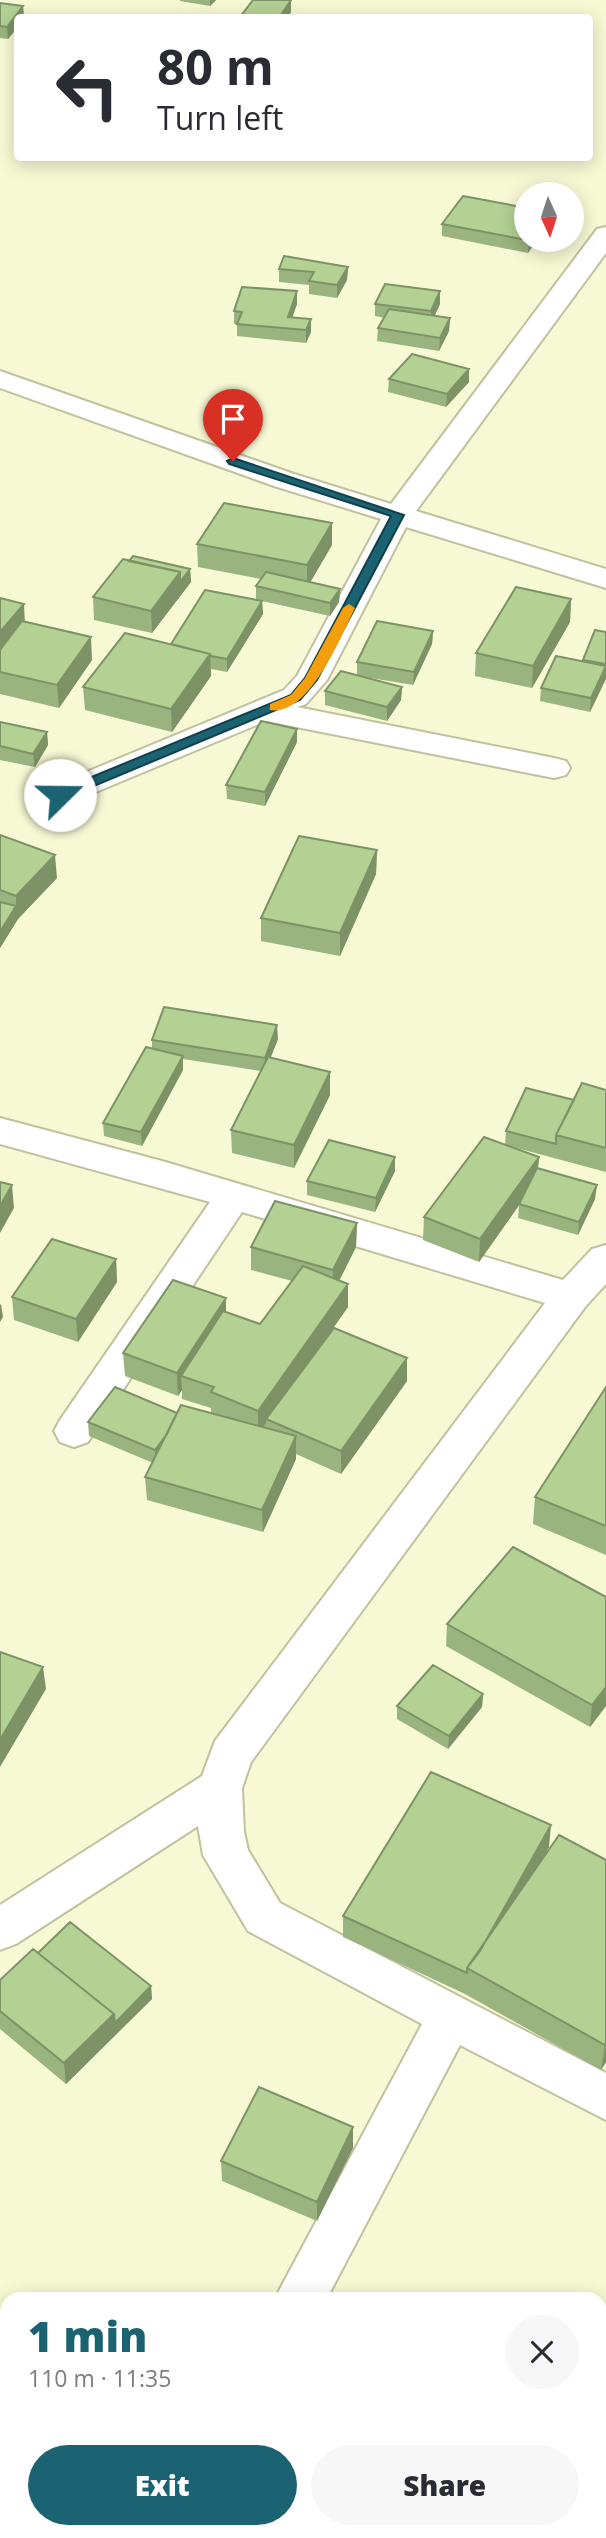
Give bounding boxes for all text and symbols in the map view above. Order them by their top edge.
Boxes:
text: 80 m [157,33,274,99]
icon: left [42,42,133,133]
text: Turn left [157,96,283,139]
north arrow [514,182,584,252]
map controls [514,182,584,252]
pin [203,389,263,461]
icon: arrive [214,400,252,438]
position arrow [23,758,97,832]
text: 1 min [28,2307,147,2364]
button: close [505,2315,579,2389]
text: 110 m · 11:35 [28,2362,171,2394]
button: Exit [28,2445,297,2525]
button: Share [311,2445,579,2525]

